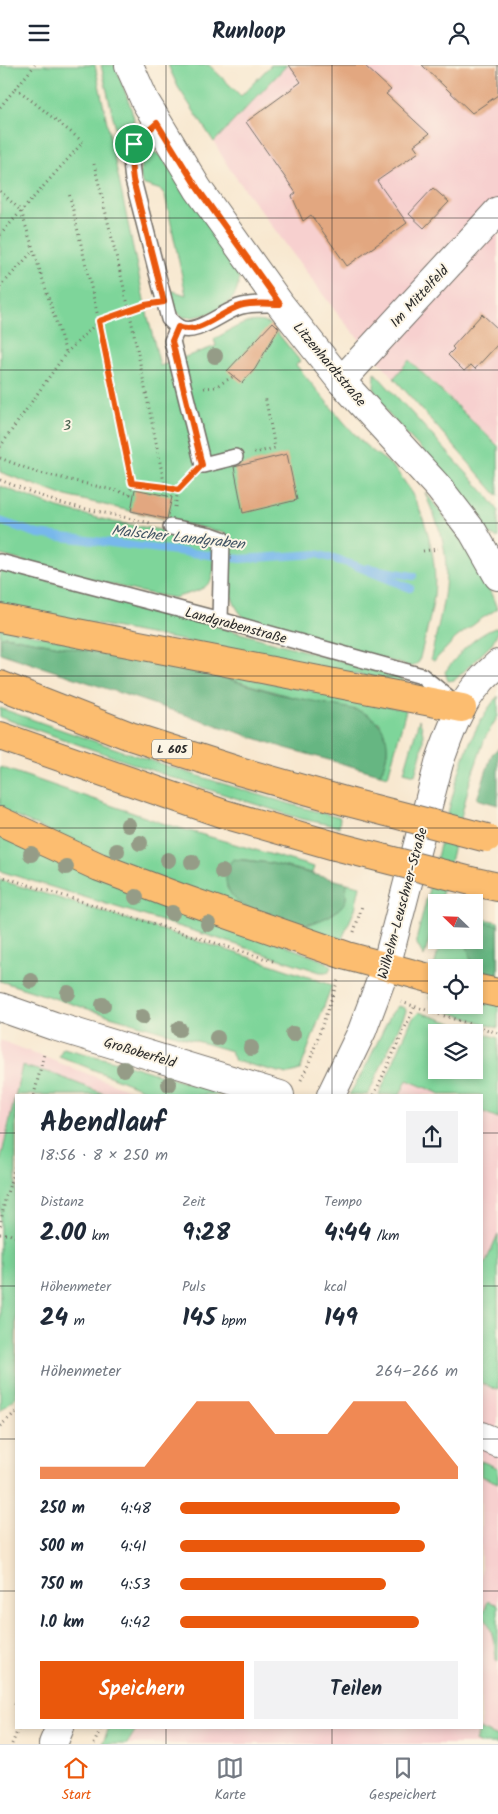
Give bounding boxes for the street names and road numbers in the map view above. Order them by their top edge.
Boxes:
street label: Im Mittelfeld [385,260,455,333]
street label: Litzenhardtstraße [287,318,372,412]
street label: Landgrabenstraße [182,602,290,650]
road number: L 605 [152,739,192,759]
street label: Wilhelm-Leuschner-Straße [372,824,434,982]
street label: Großoberfeld [101,1032,179,1075]

